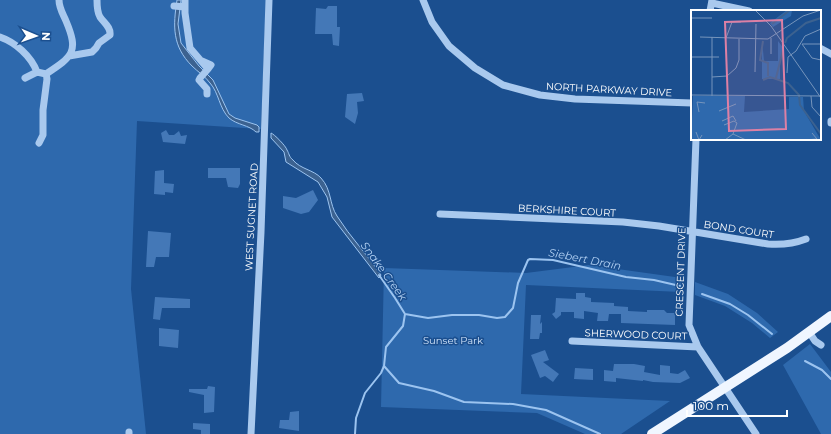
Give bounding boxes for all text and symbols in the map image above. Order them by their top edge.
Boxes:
inset map [691,10,821,140]
north arrow [16,16,56,56]
text: N [39,32,53,41]
street label: NORTH PARKWAY DRIVE [546,80,673,99]
street label: WEST SUGNET ROAD [242,163,261,271]
street label: BERKSHIRE COURT [518,201,617,220]
street label: BOND COURT [703,218,775,241]
street label: CRESCENT DRIVE [672,227,689,317]
water label: Snake Creek [358,239,410,304]
water label: Siebert Drain [548,245,622,273]
street label: SHERWOOD COURT [584,326,688,343]
park label: Sunset Park [423,334,483,347]
scale bar [687,392,787,418]
text: 100 m [693,398,729,413]

